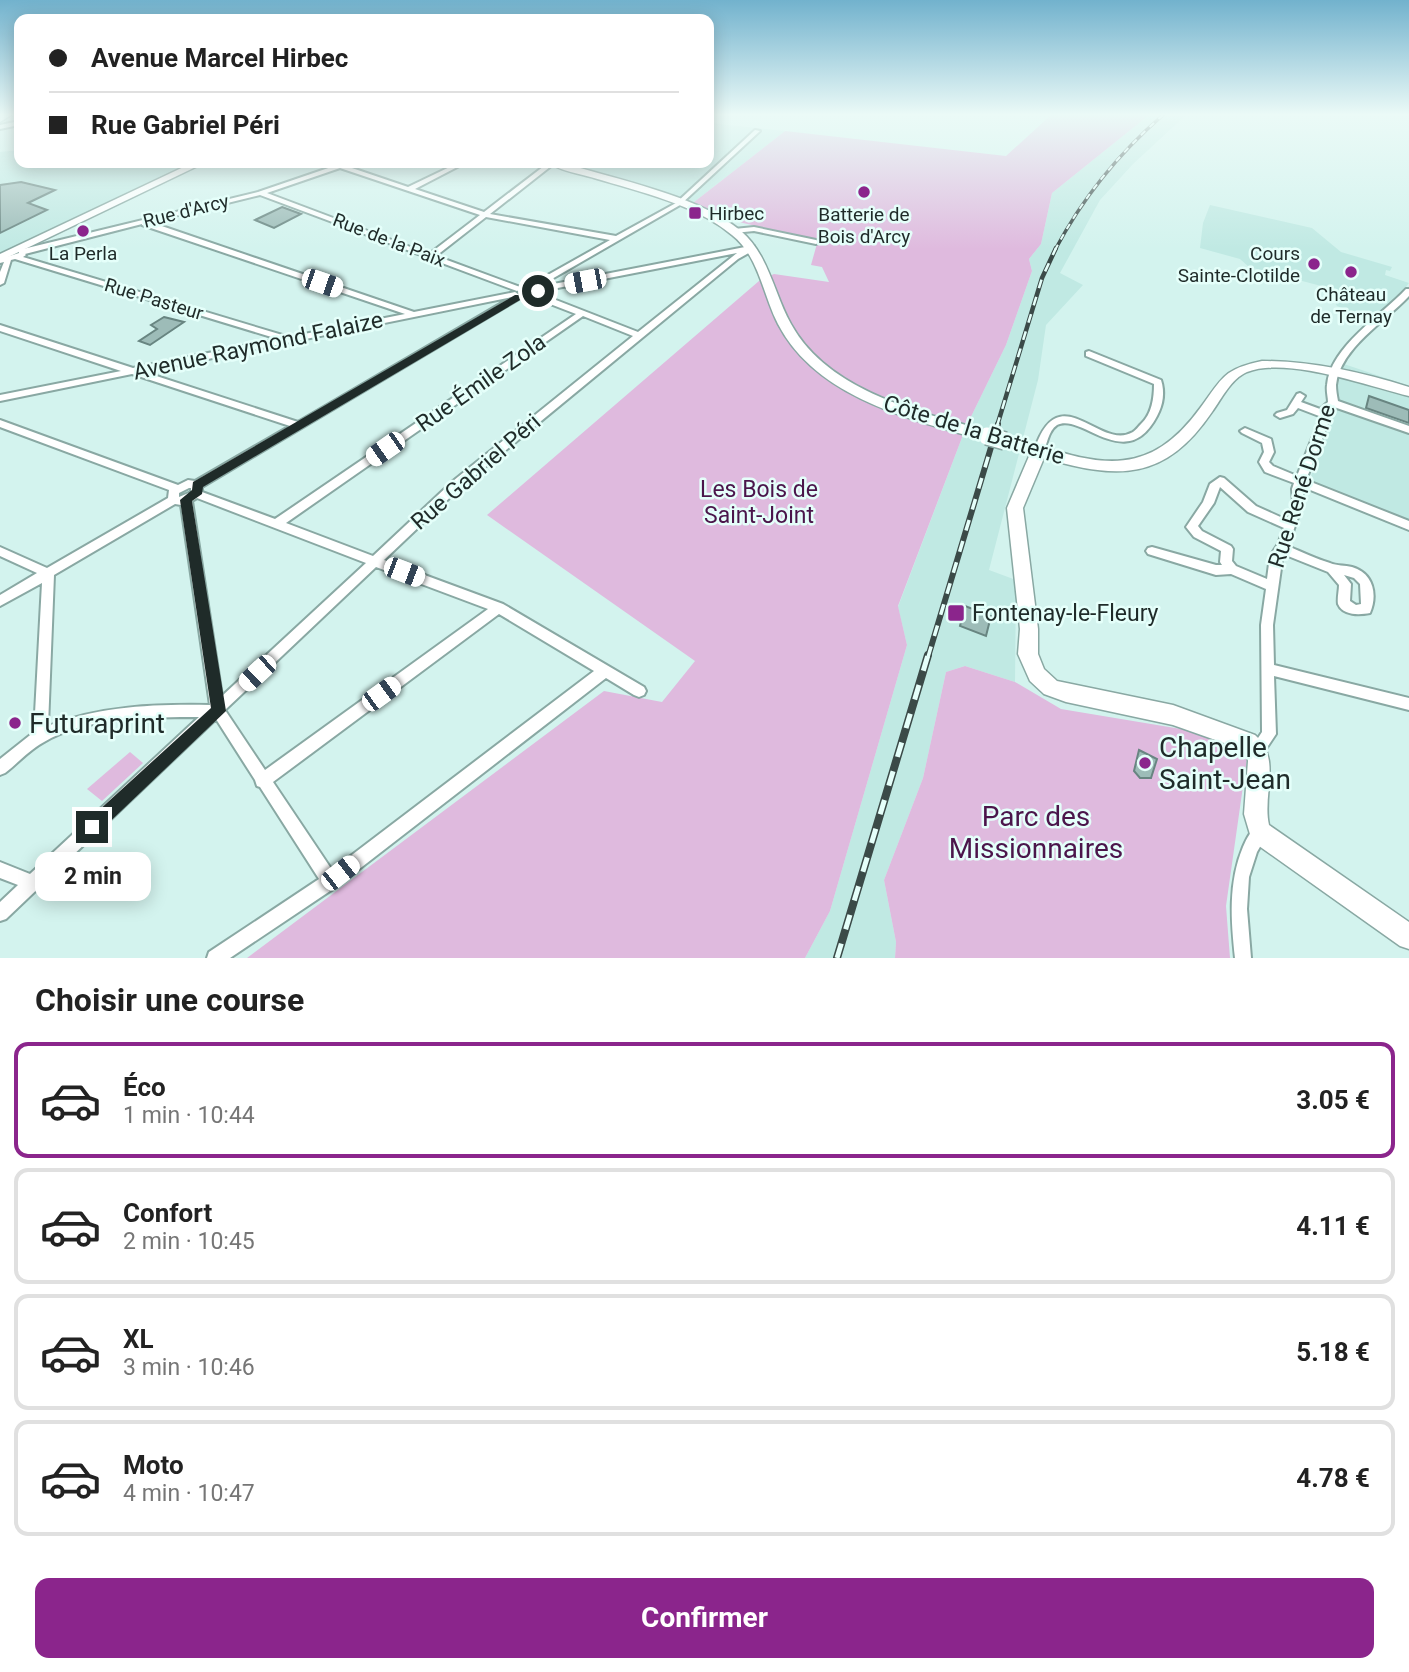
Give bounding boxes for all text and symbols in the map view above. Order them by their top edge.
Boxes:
text: Avenue Marcel Hirbec [91,43,348,73]
text: Rue Gabriel Péri [91,110,280,140]
marker: Batterie de Bois d'Arcy [856,184,872,200]
street label: Rue d'Arcy [141,189,231,233]
place label: Hirbec [709,202,764,225]
place label: Batterie de Bois d'Arcy [818,203,910,248]
marker: Hirbec [687,205,703,221]
street label: Rue de la Paix [330,208,449,272]
marker: La Perla [75,223,91,239]
place label: La Perla [49,242,117,265]
place label: Cours Sainte-Clotilde [1178,242,1300,287]
marker: Cours Sainte-Clotilde [1306,256,1322,272]
marker: Château de Ternay [1343,264,1359,280]
car [299,266,346,300]
car [563,267,608,295]
street label: Rue Pasteur [102,273,207,325]
route start [522,275,554,307]
place label: Château de Ternay [1310,283,1392,328]
street label: Avenue Raymond Falaize [131,306,385,386]
street label: Rue Émile Zola [410,328,551,438]
street label: Côte de la Batterie [880,390,1068,470]
street label: Rue René Dorme [1263,401,1341,571]
street label: Rue Gabriel Péri [406,408,546,536]
car [362,428,409,470]
park label: Les Bois de Saint-Joint [700,476,818,529]
car [381,555,428,589]
place label: Fontenay-le-Fleury [972,600,1159,627]
marker: Fontenay-le-Fleury [946,603,966,623]
car [235,651,280,695]
car [358,673,405,715]
place label: Futuraprint [29,707,165,740]
marker: Futuraprint [7,715,23,731]
place label: Chapelle Saint-Jean [1159,731,1291,796]
marker: Chapelle Saint-Jean [1137,755,1153,771]
park label: Parc des Missionnaires [949,800,1123,865]
route end [76,811,108,843]
callout: 2 min [34,852,150,900]
car [317,852,364,894]
text: 2 min [64,863,122,890]
text: Choisir une course [35,981,304,1019]
icon: car [39,1069,102,1132]
text: Éco [123,1072,166,1102]
text: 3.05 € [1296,1085,1370,1115]
text: 1 min · 10:44 [123,1102,255,1129]
icon: car [39,1195,102,1258]
text: Confort [123,1198,212,1228]
text: 4.11 € [1296,1211,1370,1241]
text: 2 min · 10:45 [123,1228,255,1255]
icon: car [39,1321,102,1384]
text: XL [123,1324,154,1354]
text: 5.18 € [1296,1337,1370,1367]
text: 3 min · 10:46 [123,1354,255,1381]
icon: car [39,1447,102,1510]
text: Moto [123,1450,184,1480]
text: 4.78 € [1296,1463,1370,1493]
text: 4 min · 10:47 [123,1480,255,1507]
button: Confirmer [35,1578,1374,1658]

